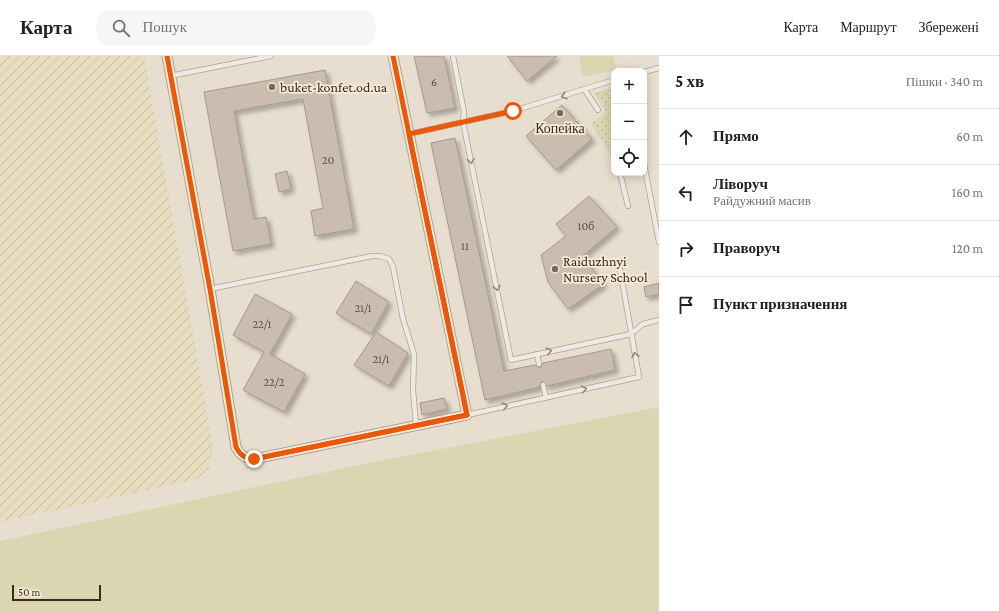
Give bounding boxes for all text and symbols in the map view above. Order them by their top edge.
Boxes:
search box [96,10,376,46]
text: Карта [20,17,72,38]
icon: search [110,17,132,39]
text: Пошук [142,19,187,35]
text: Карта [783,19,818,35]
text: Маршрут [840,19,897,35]
text: Збережені [919,19,979,35]
map controls [611,68,647,176]
button: + [611,68,647,104]
text: 5 хв [675,72,704,91]
text: Пішки · 340 m [906,74,983,89]
house number: 6 [431,75,437,89]
place label: buket-konfet.od.ua [280,79,388,95]
marker: buket-konfet.od.ua [267,82,277,92]
one-way arrow [560,92,567,100]
route start [504,102,522,120]
button: − [611,104,647,140]
marker: Копейка [555,108,565,118]
place label: Копейка [535,120,586,136]
icon: ahead [675,126,697,148]
text: Прямо [713,128,759,144]
text: 60 m [956,129,983,144]
button: locate [611,140,647,176]
house number: 20 [322,153,334,167]
one-way arrow [467,157,475,164]
text: Ліворуч [713,176,768,192]
icon: left [675,182,697,204]
text: 160 m [952,185,983,200]
text: Райдужний масив [713,193,811,208]
house number: 10б [578,219,594,233]
icon: right [675,238,697,260]
house number: 11 [461,239,469,253]
text: Праворуч [713,240,780,256]
text: 120 m [952,241,983,256]
place label: Raiduzhnyi Nursery School [563,253,648,285]
marker: Raiduzhnyi Nursery School [550,264,560,274]
one-way arrow [492,285,500,291]
icon: arrive [675,294,697,316]
text: Пункт призначення [713,296,847,312]
house number: 21/1 [354,301,372,315]
house number: 22/1 [252,317,272,331]
one-way arrow [546,348,552,356]
house number: 21/1 [372,352,390,366]
one-way arrow [631,352,639,359]
house number: 22/2 [263,375,285,389]
one-way arrow [581,385,587,393]
one-way arrow [502,403,509,411]
route end [245,450,263,468]
scale bar [12,583,101,602]
text: 50 m [18,586,40,598]

